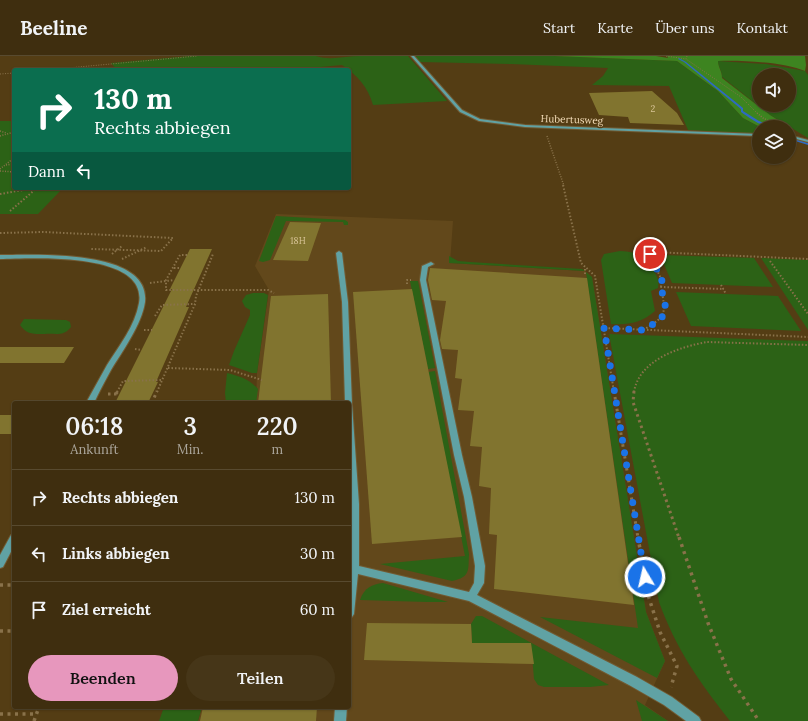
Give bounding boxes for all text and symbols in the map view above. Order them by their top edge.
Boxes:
text: Beeline [20,16,88,40]
text: Start [543,19,575,37]
text: Karte [597,19,633,37]
text: Über uns [655,19,715,37]
text: Kontakt [737,19,788,37]
map controls [752,68,796,164]
button: sound [752,68,796,112]
text: 130 m [94,81,172,117]
icon: right [28,84,80,136]
house number: 2 [651,103,656,114]
street label: Hubertusweg [541,112,604,127]
text: Rechts abbiegen [94,116,231,139]
button: layers [752,120,796,164]
icon: left [73,160,95,182]
text: Dann [28,162,65,181]
house number: 18H [290,235,306,246]
pin [633,237,667,271]
icon: arrive [639,243,661,265]
text: 06:18 [65,411,123,442]
text: 3 [183,411,197,442]
text: 220 [257,411,298,442]
text: Ankunft [70,441,119,458]
text: Min. [177,441,203,458]
text: m [271,441,283,458]
icon: right [28,487,50,509]
text: Rechts abbiegen [62,488,178,507]
text: 130 m [295,488,335,507]
icon: left [28,543,50,565]
text: Links abbiegen [62,544,170,563]
text: 30 m [300,544,335,563]
position arrow [624,556,666,598]
icon: arrive [28,599,50,621]
text: Ziel erreicht [62,600,151,619]
text: 60 m [300,600,335,619]
button: Beenden [28,655,178,701]
button: Teilen [186,655,335,701]

